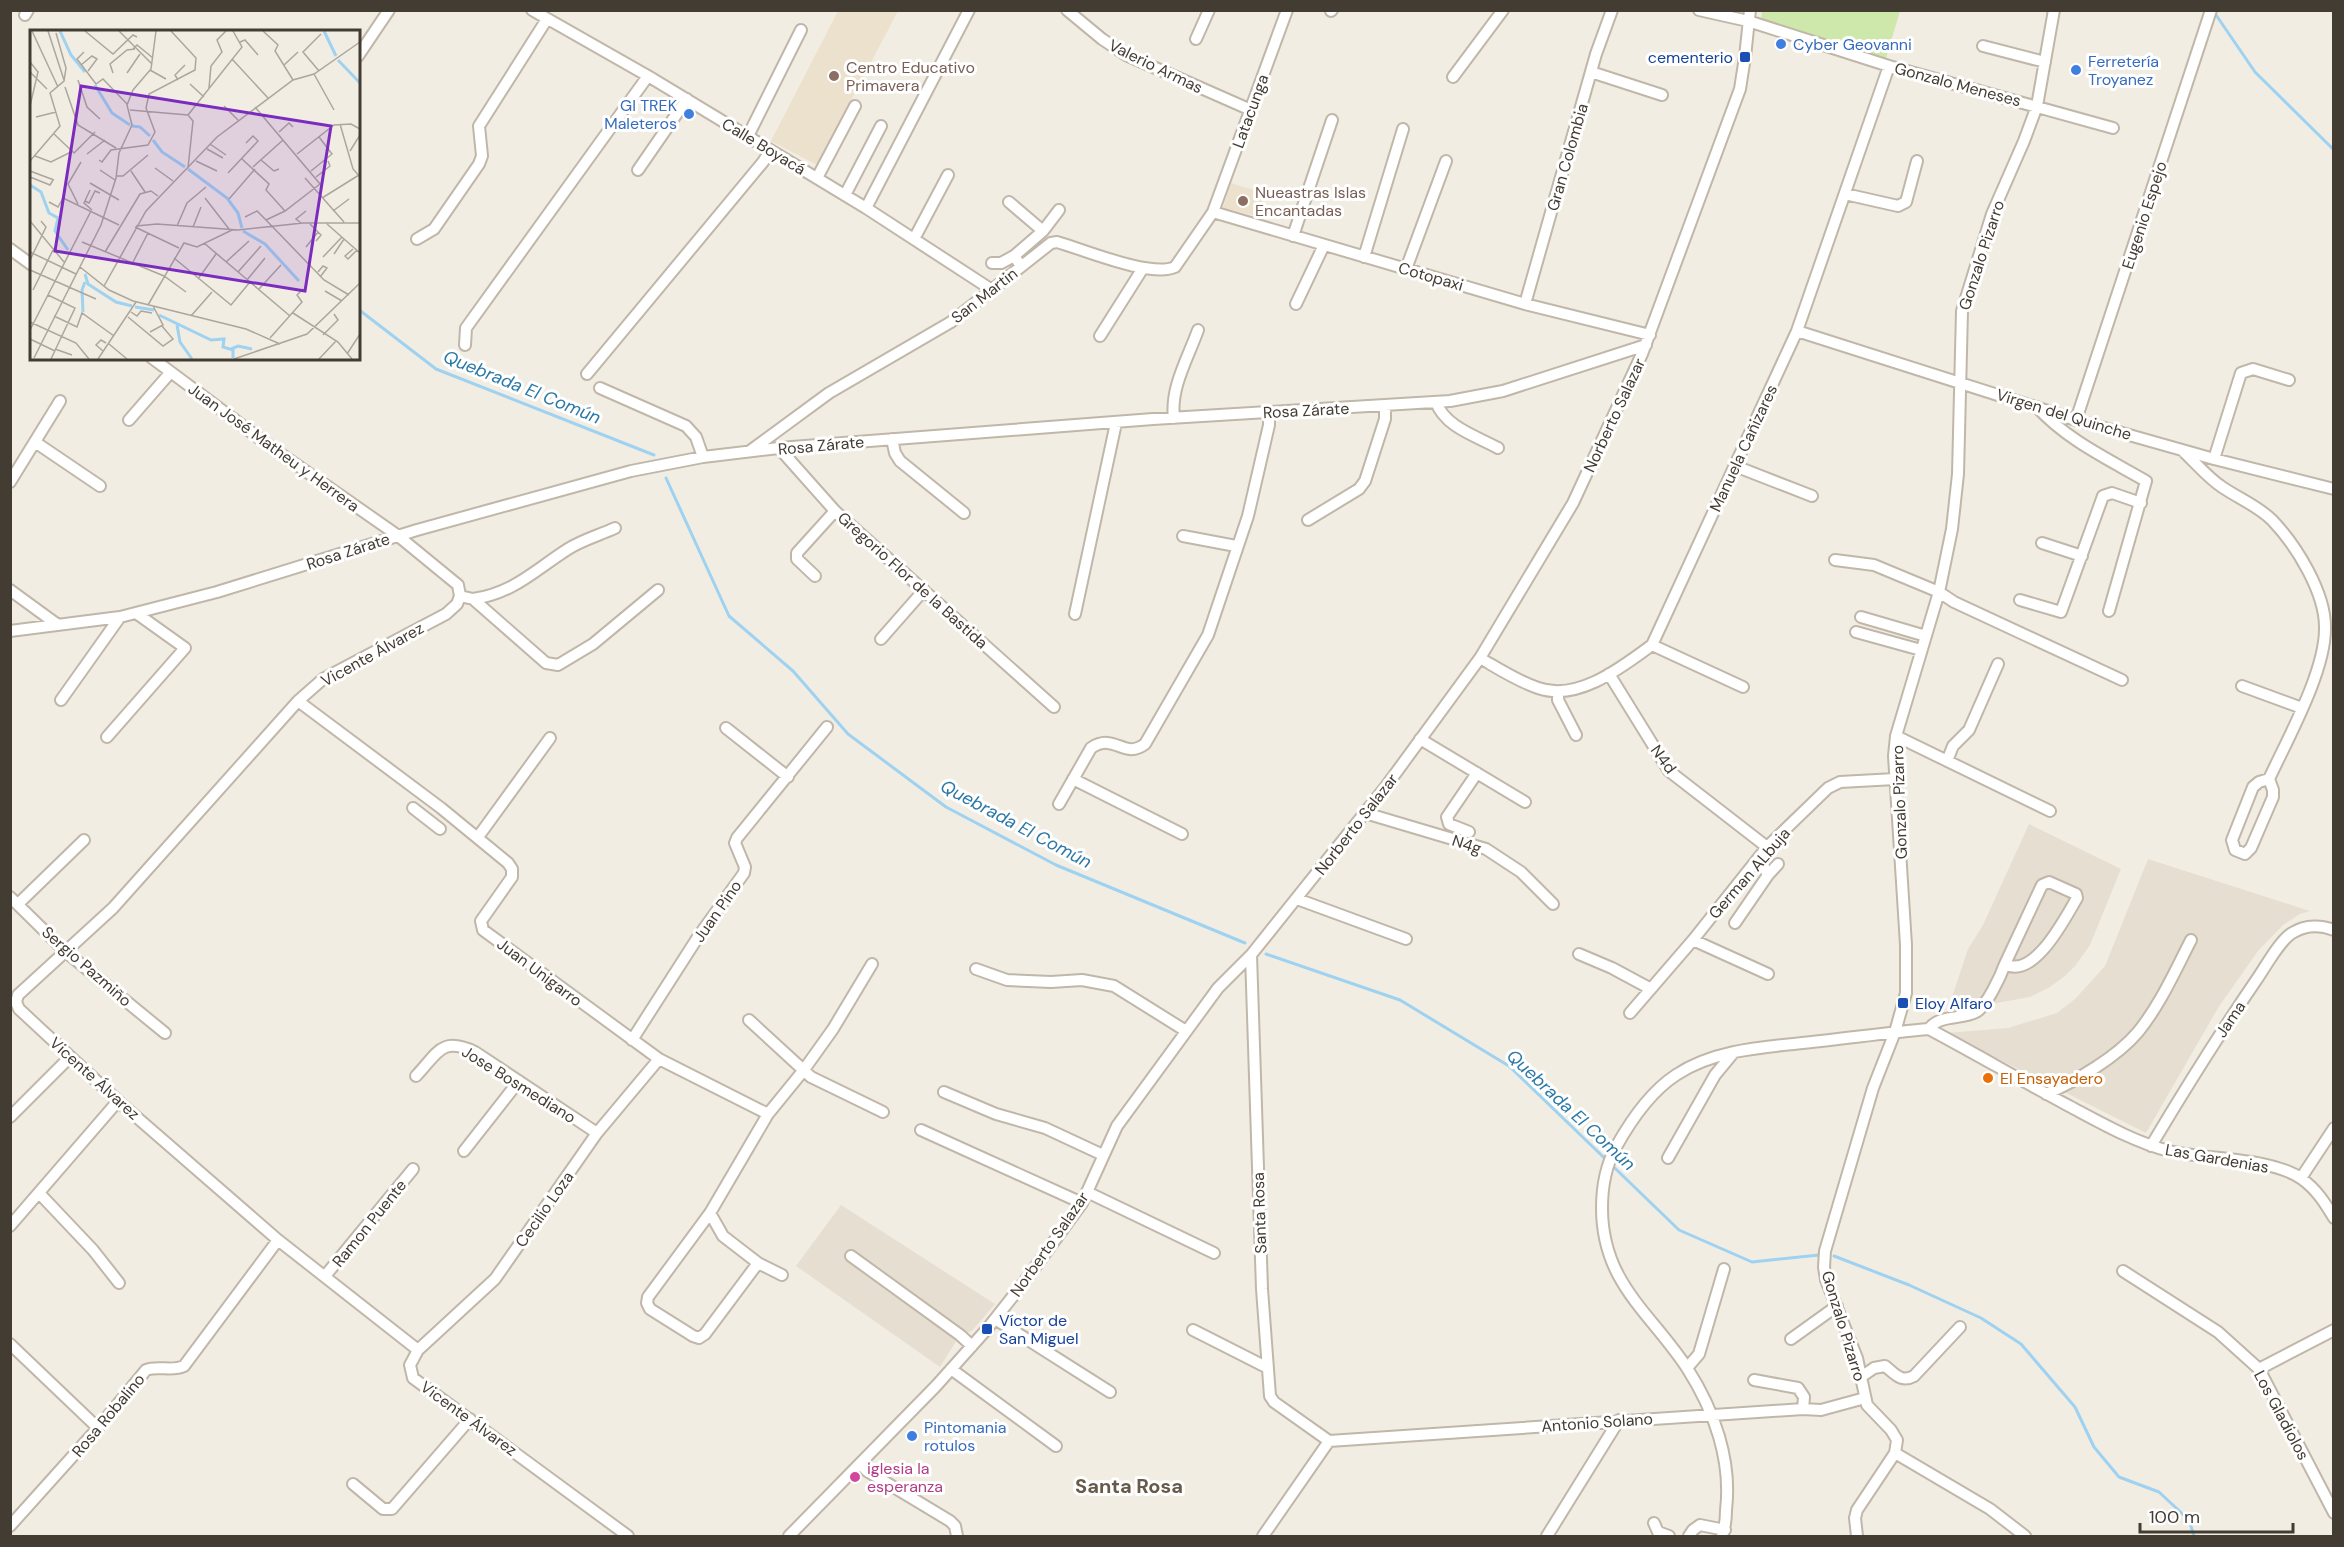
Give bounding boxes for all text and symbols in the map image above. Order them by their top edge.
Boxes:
inset map [30,30,360,360]
place label: Cyber Geovanni [1793,34,1912,55]
street label: Valerio Armas [1105,35,1206,98]
marker: Cyber Geovanni [1774,37,1788,51]
place label: cementerio [1648,47,1733,68]
marker: cementerio [1738,50,1752,64]
place label: Ferretería Troyanez [2088,51,2159,90]
place label: Centro Educativo Primavera [846,57,975,96]
street label: Gonzalo Meneses [1892,58,2023,111]
marker: Ferretería Troyanez [2069,63,2083,77]
marker: Centro Educativo Primavera [827,69,841,83]
street label: Latacunga [1227,71,1274,151]
place label: GI TREK Maleteros [604,95,677,134]
street label: Gran Colombia [1542,101,1593,213]
marker: GI TREK Maleteros [682,107,696,121]
street label: Calle Boyacá [718,113,809,180]
street label: Eugenio Espejo [2117,159,2172,272]
place label: Nueastras Islas Encantadas [1255,182,1366,221]
marker: Nueastras Islas Encantadas [1236,194,1250,208]
street label: Gonzalo Pizarro [1954,198,2009,313]
street label: Cotopaxi [1396,257,1466,296]
street label: San Martin [947,263,1022,328]
water label: Quebrada El Común [440,344,604,430]
street label: Norberto Salazar [1579,355,1650,476]
street label: Juan José Matheu y Herrera [184,378,363,517]
street label: Manuela Cañizares [1705,381,1782,515]
street label: Virgen del Quinche [1994,384,2134,445]
street label: Rosa Zárate [1262,398,1350,423]
street label: Rosa Zárate [777,431,865,460]
street label: Gregorio Flor de la Bastida [833,507,992,653]
street label: Rosa Zárate [304,528,392,575]
street label: Vicente Álvarez [317,618,427,691]
street label: N4d [1646,741,1681,778]
street label: Gonzalo Pizarro [1887,744,1912,859]
street label: Norberto Salazar [1310,769,1403,879]
water label: Quebrada El Común [936,774,1096,874]
street label: German ALbuja [1704,823,1795,923]
street label: N4g [1449,830,1484,859]
street label: Juan Pino [688,876,746,946]
street label: Sergio Pazmiño [37,922,136,1011]
street label: Juan Unigarro [493,933,587,1011]
place label: Eloy Alfaro [1915,993,1993,1014]
marker: Eloy Alfaro [1896,996,1910,1010]
street label: Jama [2211,997,2250,1042]
street label: Vicente Álvarez [45,1032,144,1124]
street label: Jose Bosmediano [458,1041,580,1128]
water label: Quebrada El Común [1501,1044,1641,1176]
place label: El Ensayadero [2000,1068,2103,1089]
marker: El Ensayadero [1981,1071,1995,1085]
street label: Las Gardenias [2164,1139,2270,1178]
street label: Cecilio Loza [510,1167,578,1251]
street label: Santa Rosa [1248,1172,1271,1254]
street label: Ramon Puente [328,1175,411,1272]
street label: Norberto Salazar [1005,1188,1093,1301]
street label: Gonzalo Pizarro [1817,1268,1870,1384]
place label: Víctor de San Miguel [999,1310,1078,1349]
marker: Víctor de San Miguel [980,1322,994,1336]
street label: Los Gladiolos [2249,1367,2314,1464]
street label: Rosa Robalino [67,1369,149,1461]
street label: Vicente Álvarez [416,1376,521,1460]
street label: Antonio Solano [1541,1408,1654,1437]
place label: Pintomania rotulos [924,1417,1007,1456]
marker: Pintomania rotulos [905,1429,919,1443]
place label: iglesia la esperanza [867,1458,943,1497]
marker: iglesia la esperanza [848,1470,862,1484]
district label: Santa Rosa [1075,1473,1183,1499]
scale bar [2140,1496,2293,1534]
text: 100 m [2149,1505,2200,1529]

